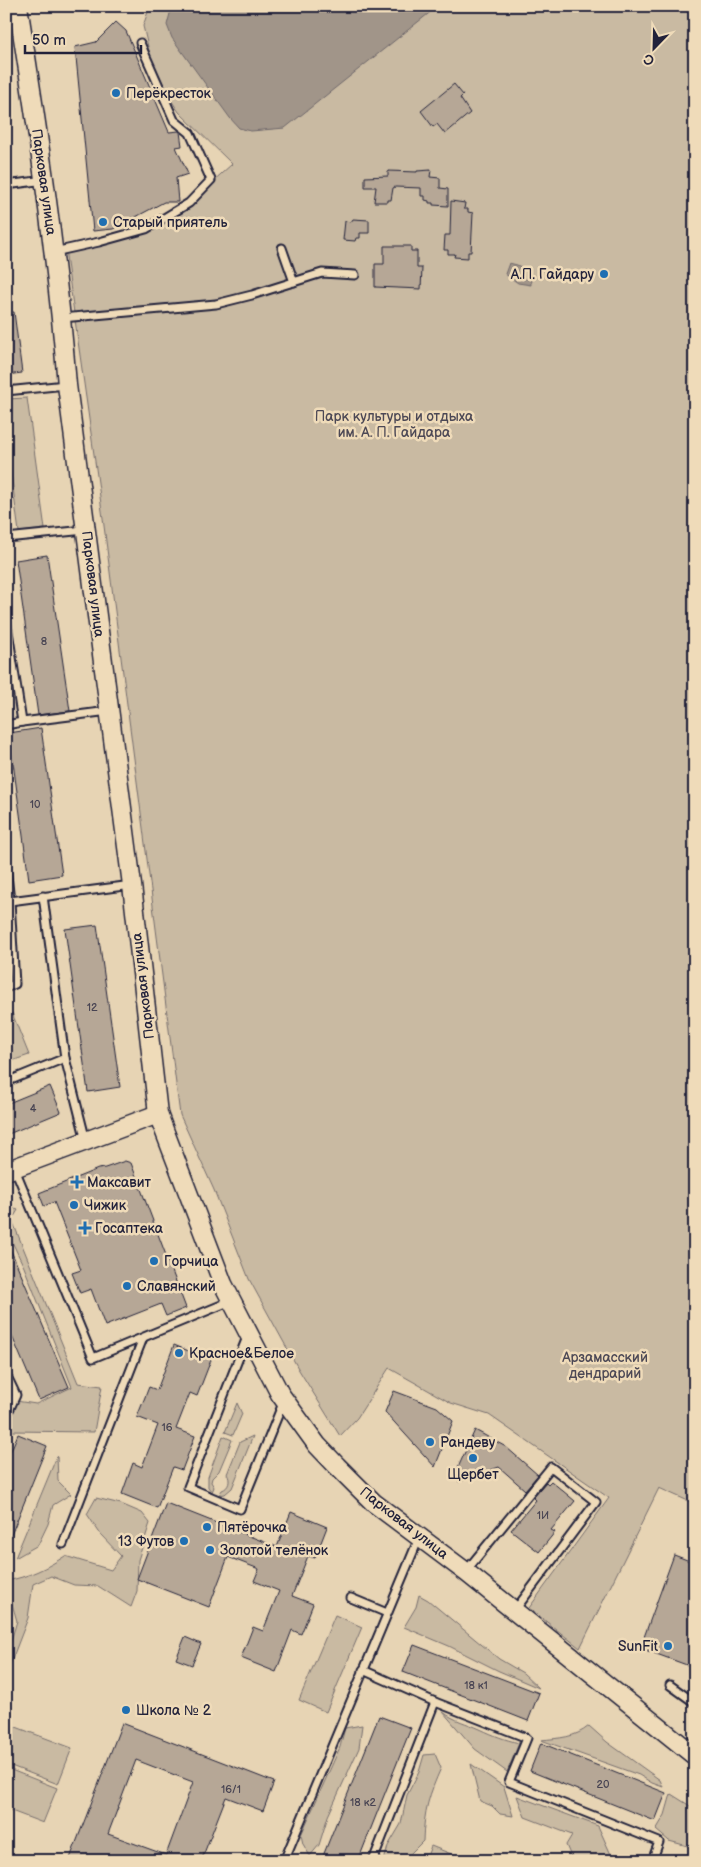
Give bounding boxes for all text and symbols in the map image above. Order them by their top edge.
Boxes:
scale bar [25,22,141,54]
north arrow [628,22,678,72]
text: 50 m [32,31,66,50]
text: С [641,50,657,69]
place label: Перёкресток [126,85,211,102]
marker: Перёкресток [110,87,122,99]
street label: Парковая улица [28,128,60,237]
place label: Старый приятель [113,214,228,231]
marker: Старый приятель [97,216,109,228]
place label: А.П. Гайдару [510,266,595,283]
marker: А.П. Гайдару [598,268,610,280]
park label: Парк культуры и отдыха им. А. П. Гайдара [315,408,474,441]
street label: Парковая улица [78,530,108,639]
house number: 8 [41,635,47,648]
house number: 10 [30,798,41,811]
street label: Парковая улица [128,931,158,1040]
house number: 12 [87,1001,98,1014]
house number: 4 [30,1102,37,1115]
place label: Максавит [87,1174,151,1191]
marker: Максавит [71,1176,83,1188]
place label: Чижик [84,1197,127,1214]
marker: Чижик [68,1199,80,1211]
place label: Госаптека [95,1220,164,1237]
marker: Госаптека [79,1222,91,1234]
place label: Горчица [164,1253,219,1270]
marker: Горчица [148,1255,160,1267]
place label: Славянский [137,1278,216,1295]
marker: Славянский [121,1280,133,1292]
place label: Красное&Белое [189,1345,294,1362]
marker: Красное&Белое [173,1347,185,1359]
park label: Арзамасский дендрарий [561,1349,648,1382]
house number: 16 [162,1421,173,1434]
place label: Рандеву [440,1434,496,1451]
marker: Рандеву [424,1436,436,1448]
marker: Щербет [467,1452,479,1464]
place label: Щербет [447,1466,499,1483]
street label: Парковая улица [357,1483,452,1563]
house number: 1И [537,1509,549,1522]
place label: Пятёрочка [217,1519,288,1536]
marker: Пятёрочка [201,1521,213,1533]
place label: 13 Футов [118,1533,175,1550]
marker: 13 Футов [178,1535,190,1547]
place label: Золотой телёнок [220,1542,329,1559]
marker: Золотой телёнок [204,1544,216,1556]
place label: SunFit [618,1638,659,1655]
marker: SunFit [662,1640,674,1652]
house number: 18 к1 [464,1679,488,1692]
place label: Школа № 2 [136,1702,212,1719]
marker: Школа № 2 [120,1704,132,1716]
house number: 20 [597,1778,610,1791]
house number: 16/1 [221,1783,241,1796]
house number: 18 к2 [350,1796,376,1809]

